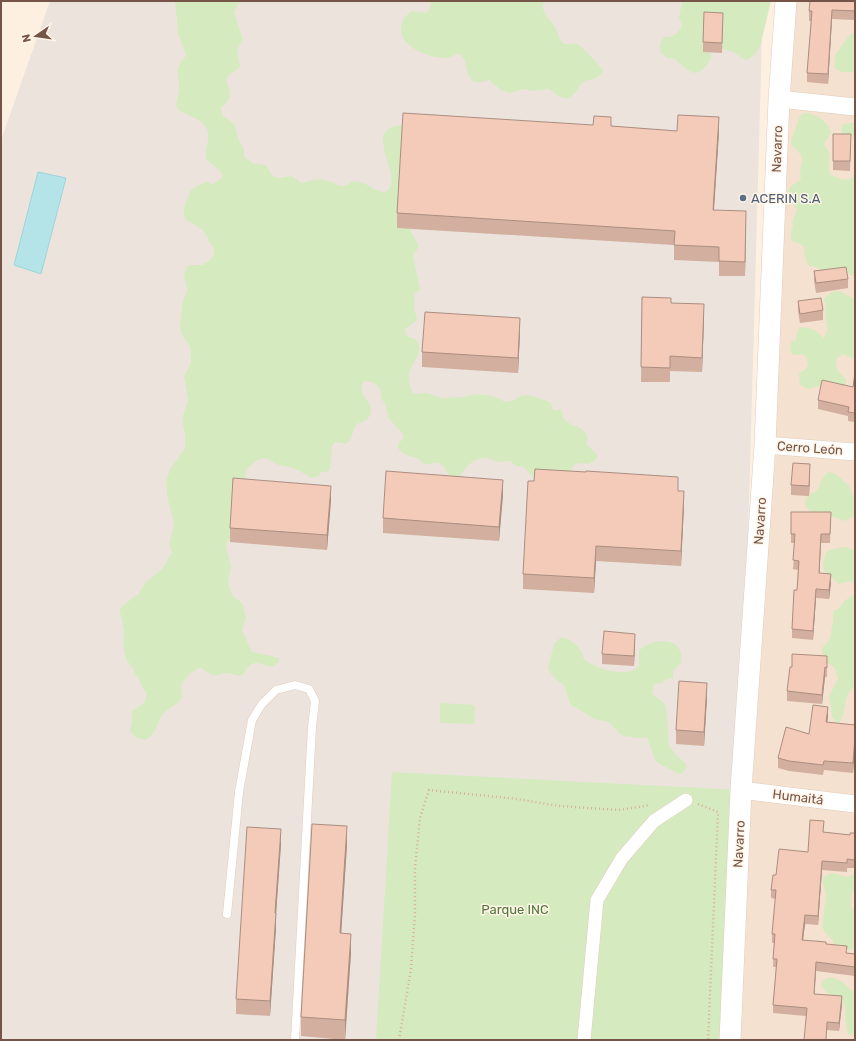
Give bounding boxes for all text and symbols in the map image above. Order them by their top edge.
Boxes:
north arrow [16,16,56,56]
text: N [20,33,34,43]
street label: Navarro [769,125,785,173]
place label: ACERIN S.A [751,191,821,206]
marker: ACERIN S.A [738,193,748,203]
street label: Cerro León [776,438,844,458]
street label: Navarro [751,497,769,545]
street label: Humaitá [772,786,824,808]
street label: Navarro [730,820,748,868]
park label: Parque INC [481,902,549,917]

